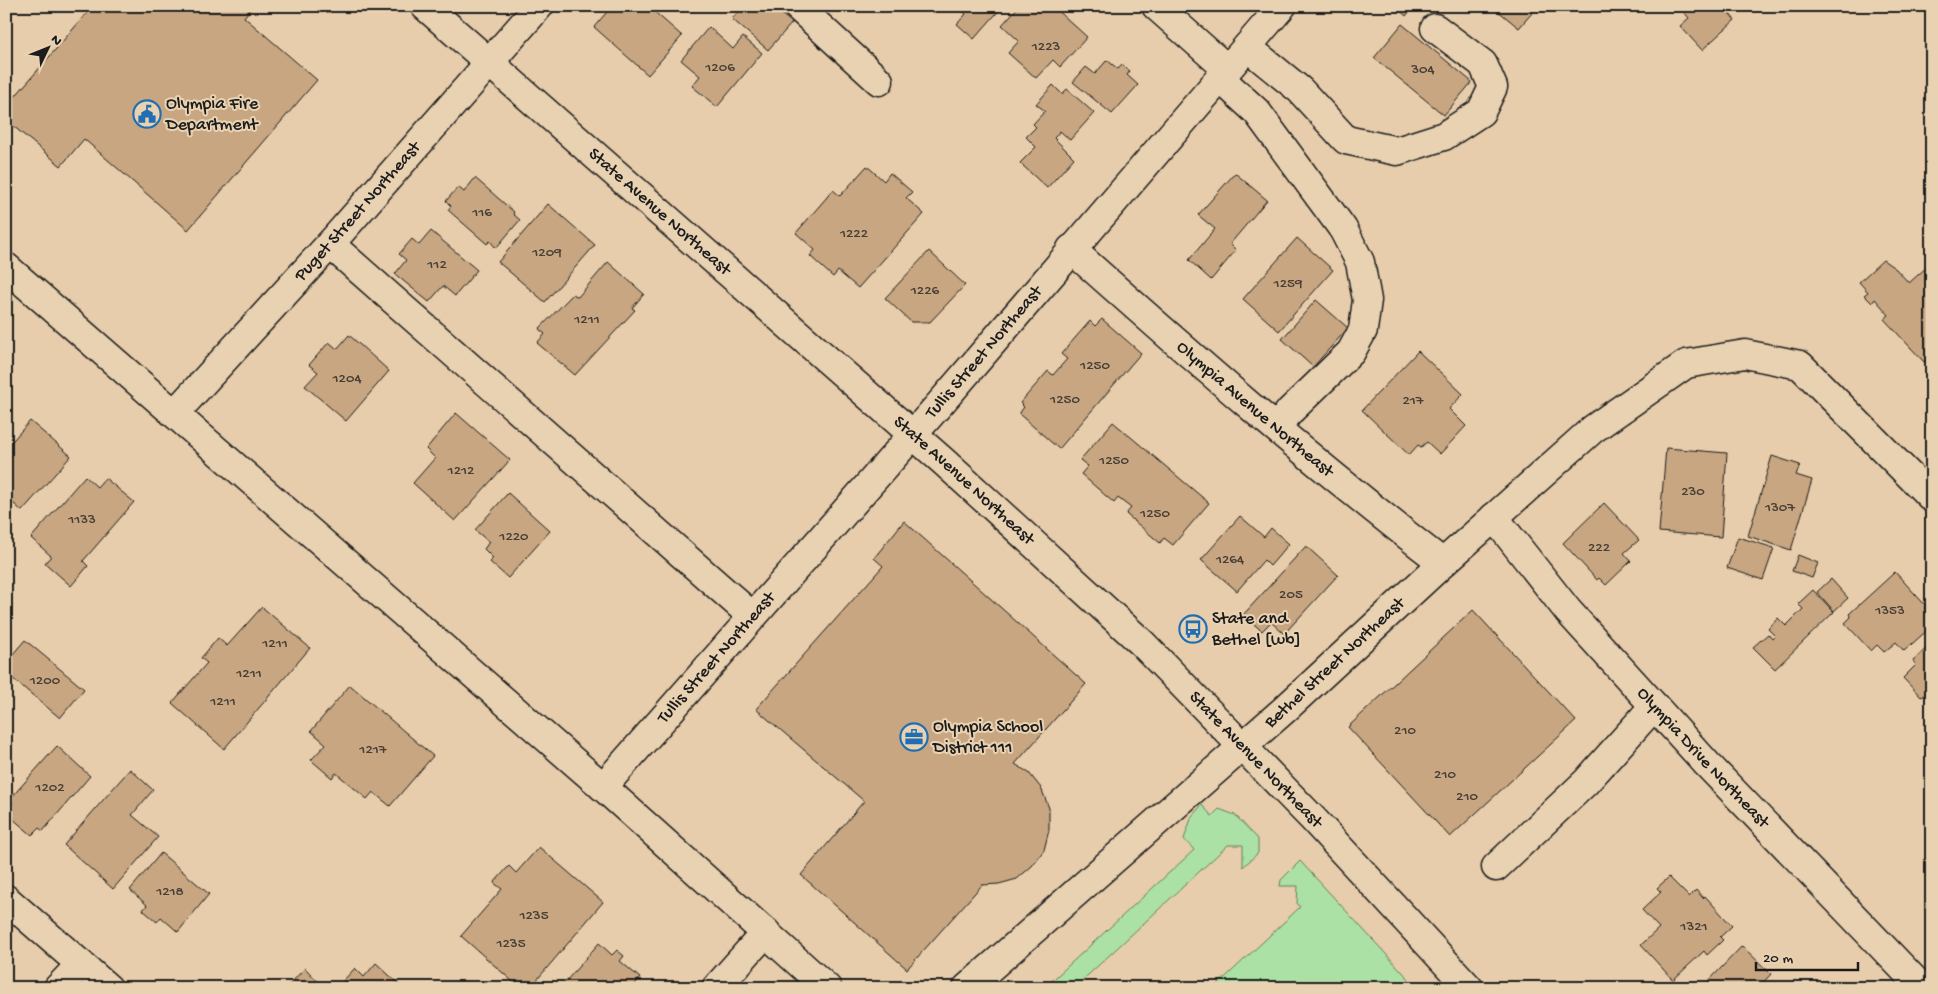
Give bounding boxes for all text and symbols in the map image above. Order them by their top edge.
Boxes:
north arrow [22,22,72,72]
text: N [46,32,65,50]
house number: 1223 [1031,38,1060,56]
house number: 1206 [704,59,735,77]
house number: 304 [1410,61,1435,79]
place label: Olympia Fire Department [165,94,259,136]
public building icon: Olympia Fire Department [132,99,162,129]
street label: Puget Street Northeast [290,136,426,287]
street label: State Avenue Northeast [584,144,736,281]
house number: 116 [471,204,492,222]
house number: 1222 [839,225,868,243]
house number: 1209 [531,244,562,262]
house number: 112 [426,256,447,274]
house number: 1259 [1273,275,1303,293]
street label: Tullis Street Northeast [921,281,1048,424]
house number: 1226 [910,282,940,300]
house number: 1211 [573,311,600,329]
street label: Olympia Avenue Northeast [1172,337,1339,483]
house number: 1250 [1079,357,1110,375]
house number: 1204 [331,370,362,388]
house number: 1250 [1049,391,1080,409]
house number: 217 [1402,392,1425,410]
street label: State Avenue Northeast [889,412,1040,551]
house number: 1250 [1098,452,1129,470]
house number: 1212 [447,462,474,480]
house number: 230 [1681,483,1705,501]
house number: 1307 [1764,499,1796,517]
house number: 1250 [1139,505,1170,523]
house number: 1133 [67,511,96,529]
house number: 1220 [498,528,529,546]
house number: 222 [1588,539,1610,557]
house number: 1264 [1215,551,1244,569]
street label: Tullis Street Northeast [652,586,781,729]
house number: 205 [1279,586,1303,604]
street label: Bethel Street Northeast [1260,592,1411,733]
house number: 1353 [1874,602,1905,620]
place label: State and Bethel [wb] [1211,609,1301,651]
bus stop icon: State and Bethel [wb] [1178,614,1208,644]
house number: 1211 [261,635,288,653]
house number: 1211 [235,665,262,683]
house number: 1200 [29,672,61,690]
street label: Olympia Drive Northeast [1632,683,1775,834]
street label: State Avenue Northeast [1184,687,1328,834]
house number: 1211 [209,693,236,711]
place label: Olympia School District 111 [932,717,1043,759]
office icon: Olympia School District 111 [899,722,929,752]
house number: 210 [1394,722,1416,740]
house number: 1217 [358,741,388,759]
house number: 210 [1434,766,1456,784]
house number: 1202 [34,779,65,797]
house number: 210 [1456,788,1478,806]
house number: 1218 [155,883,184,901]
house number: 1235 [518,907,549,925]
house number: 1321 [1679,918,1708,936]
house number: 1235 [495,935,526,953]
scale bar [1756,939,1858,971]
text: 20 m [1763,950,1793,968]

